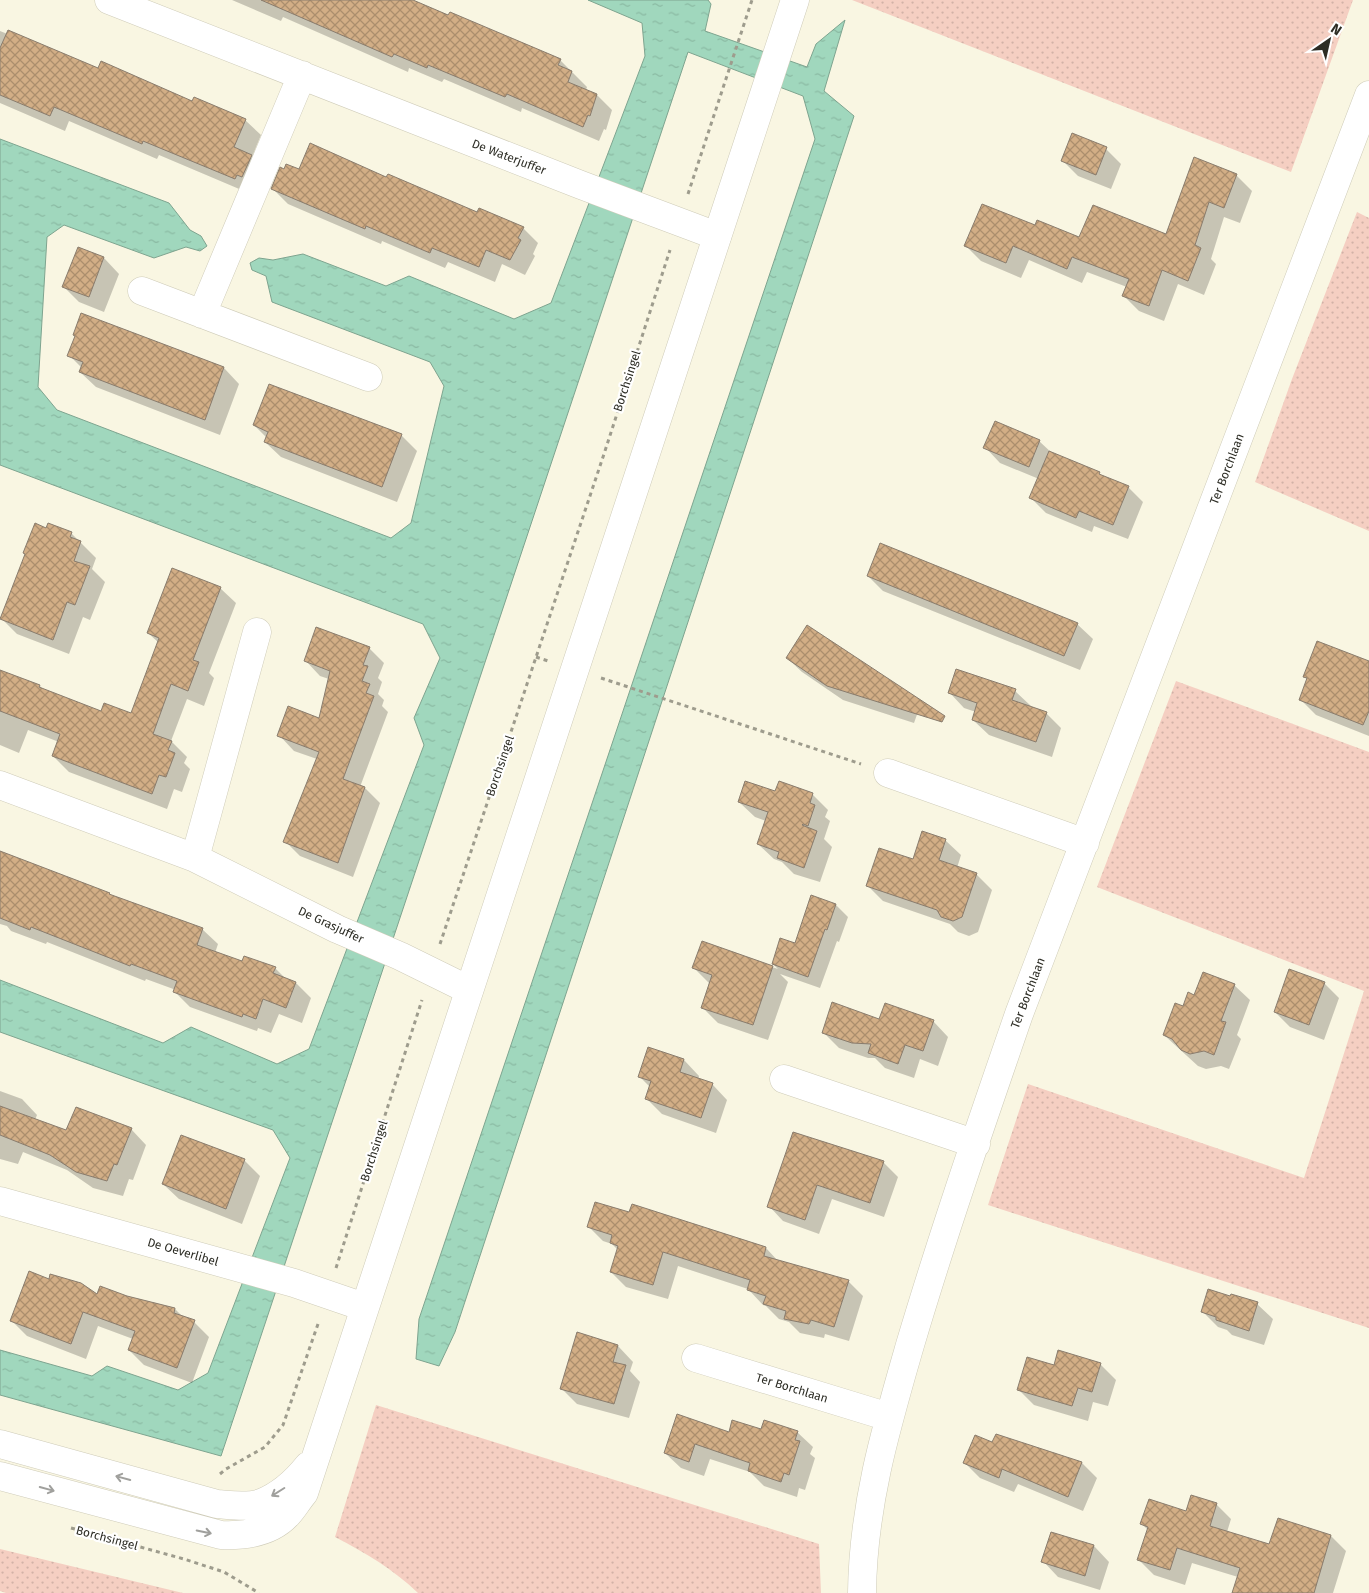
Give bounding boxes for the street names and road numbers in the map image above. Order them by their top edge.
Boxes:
street label: De Waterjuffer [470,136,548,178]
street label: Borchsingel [611,348,644,413]
street label: Ter Borchlaan [1207,432,1247,506]
street label: Borchsingel [483,733,517,798]
street label: De Grasjuffer [296,904,366,946]
street label: Ter Borchlaan [1008,956,1048,1030]
street label: Borchsingel [358,1118,391,1183]
street label: De Oeverlibel [146,1235,221,1269]
street label: Ter Borchlaan [754,1370,830,1406]
street label: Borchsingel [75,1523,140,1553]

